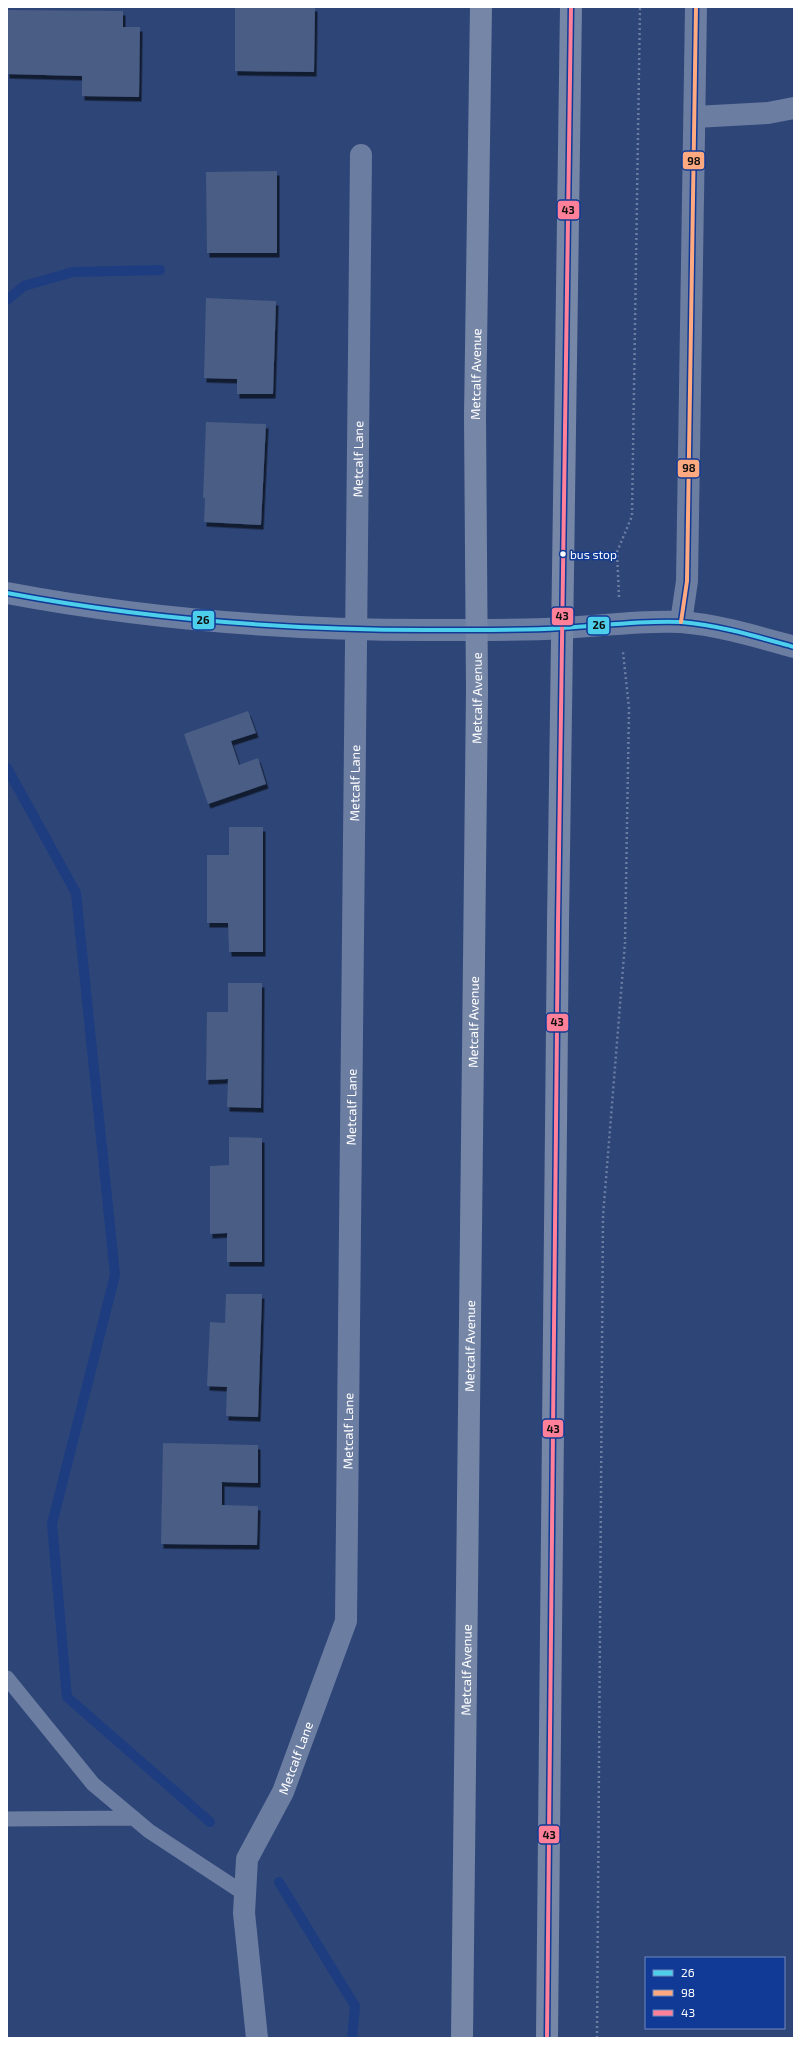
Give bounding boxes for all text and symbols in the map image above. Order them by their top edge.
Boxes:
line badge: 98 [682,151,705,170]
text: 98 [687,154,701,167]
line badge: 43 [557,200,580,220]
text: 43 [561,203,575,216]
street label: Metcalf Avenue [467,328,484,420]
street label: Metcalf Lane [349,421,366,498]
line badge: 98 [677,459,700,478]
text: 98 [682,461,696,474]
place label: bus stop [570,547,617,561]
marker: bus stop [558,549,568,559]
line badge: 43 [551,607,574,626]
text: 43 [555,609,569,622]
line badge: 26 [192,610,215,630]
text: 26 [197,613,210,626]
line badge: 26 [587,616,610,635]
text: 26 [593,618,606,631]
street label: Metcalf Avenue [468,652,485,744]
street label: Metcalf Lane [346,745,363,821]
street label: Metcalf Avenue [465,976,482,1068]
line badge: 43 [546,1013,569,1032]
text: 43 [550,1015,564,1028]
street label: Metcalf Lane [343,1069,360,1145]
street label: Metcalf Avenue [461,1300,478,1392]
street label: Metcalf Lane [340,1393,356,1469]
line badge: 43 [542,1419,564,1438]
text: 43 [546,1422,560,1435]
street label: Metcalf Avenue [458,1624,475,1716]
street label: Metcalf Lane [275,1719,316,1797]
line badge: 43 [538,1825,560,1844]
text: 43 [542,1828,556,1841]
legend [645,1957,785,2029]
text: 26 [681,1965,695,1979]
text: 98 [681,1985,695,1999]
text: 43 [681,2005,695,2019]

